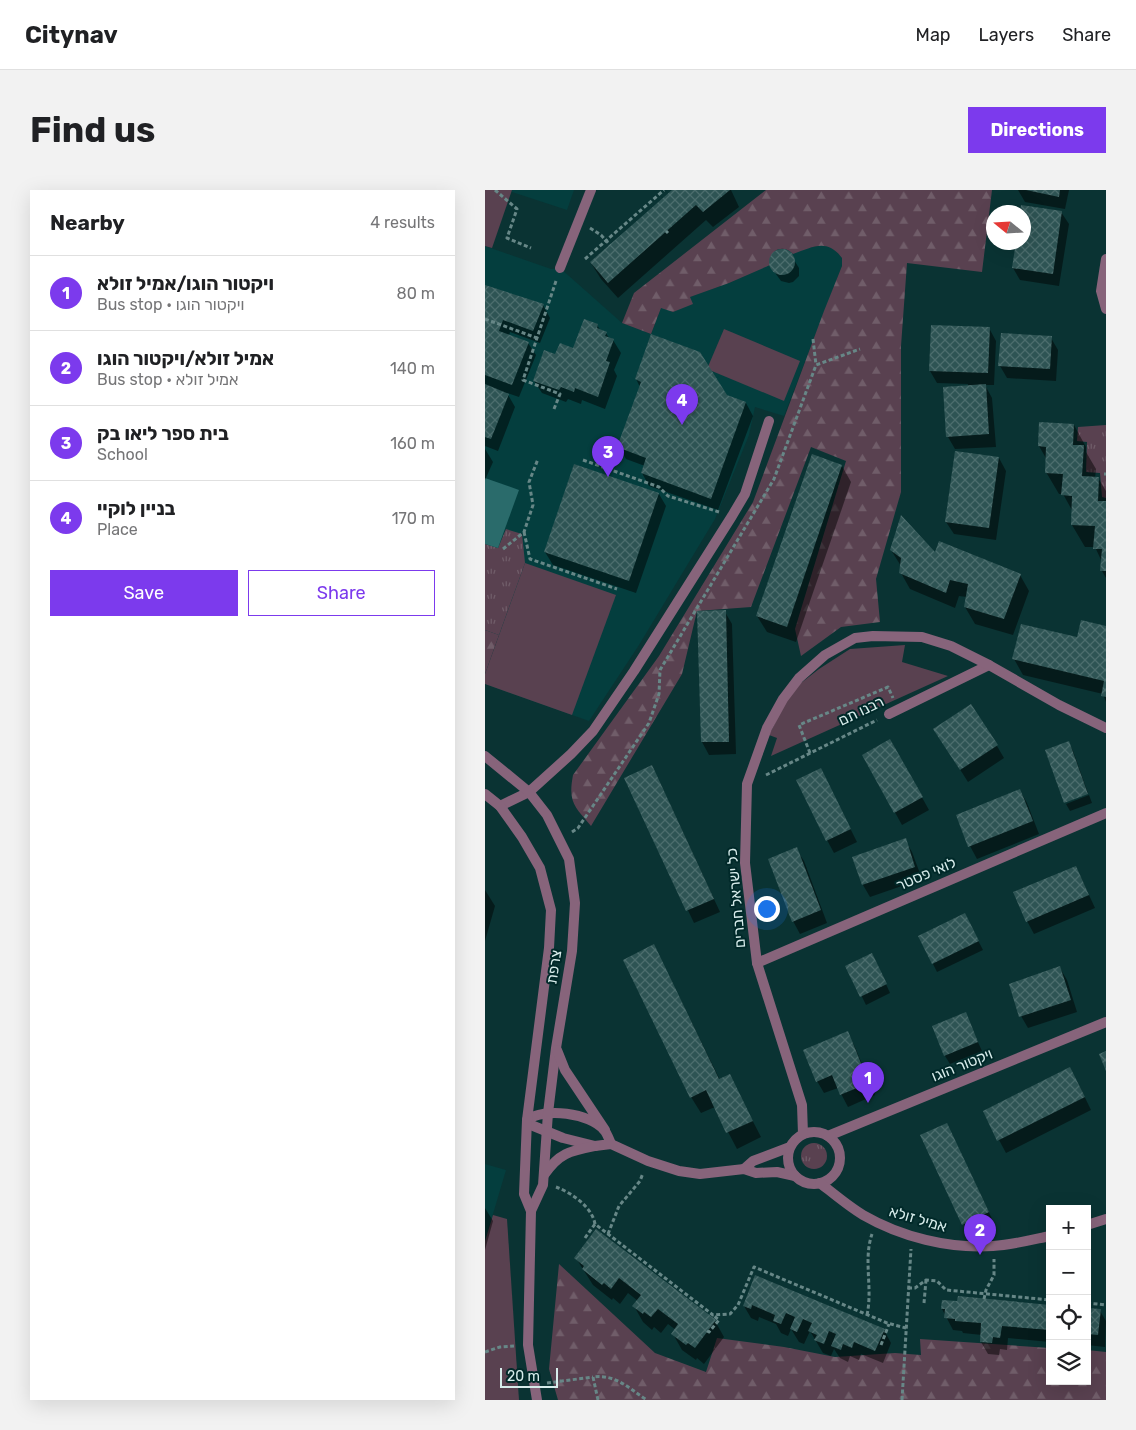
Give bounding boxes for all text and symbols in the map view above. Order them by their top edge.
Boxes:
text: Citynav [25,21,118,49]
text: Map [916,24,951,46]
text: Layers [979,24,1034,46]
text: Share [1062,24,1111,46]
button: Directions [968,107,1106,153]
text: Find us [30,109,155,151]
north arrow [986,205,1031,250]
text: Nearby [50,210,125,235]
text: 4 results [370,213,435,232]
text: ויקטור הוגו/אמיל זולא [97,272,274,295]
text: 1 [62,284,70,303]
text: 80 m [397,284,435,303]
text: Bus stop · ויקטור הוגו [97,295,245,314]
text: אמיל זולא/ויקטור הוגו [97,347,274,370]
text: 2 [61,359,71,378]
text: 140 m [390,359,435,378]
text: Bus stop · אמיל זולא [97,370,239,389]
pin: 4 [666,384,698,425]
text: בית ספר ליאו בק [97,422,229,445]
text: 3 [61,434,71,453]
text: 160 m [390,434,435,453]
pin: 3 [592,436,624,477]
text: School [97,445,148,464]
text: בניין לוקיי [97,497,175,520]
text: 4 [61,509,71,528]
text: 170 m [392,509,435,528]
text: Place [97,520,138,539]
button: Save [50,570,238,616]
button: Share [248,570,435,616]
street label: רבנו תם [835,692,887,730]
street label: כל ישראל חברים [723,847,749,949]
street label: לואי פסטר [893,853,959,895]
your location [754,896,780,922]
street label: צרפת [542,949,566,985]
street label: ויקטור הוגו [929,1045,995,1085]
pin: 1 [852,1062,884,1103]
street label: אמיל זולא [887,1202,949,1236]
map controls [1046,1205,1091,1385]
button: + [1046,1205,1091,1250]
pin: 2 [964,1214,996,1255]
button: − [1046,1250,1091,1295]
button: locate [1046,1295,1091,1340]
button: layers [1046,1340,1091,1385]
scale bar [500,1365,557,1388]
text: 20 m [507,1368,540,1385]

